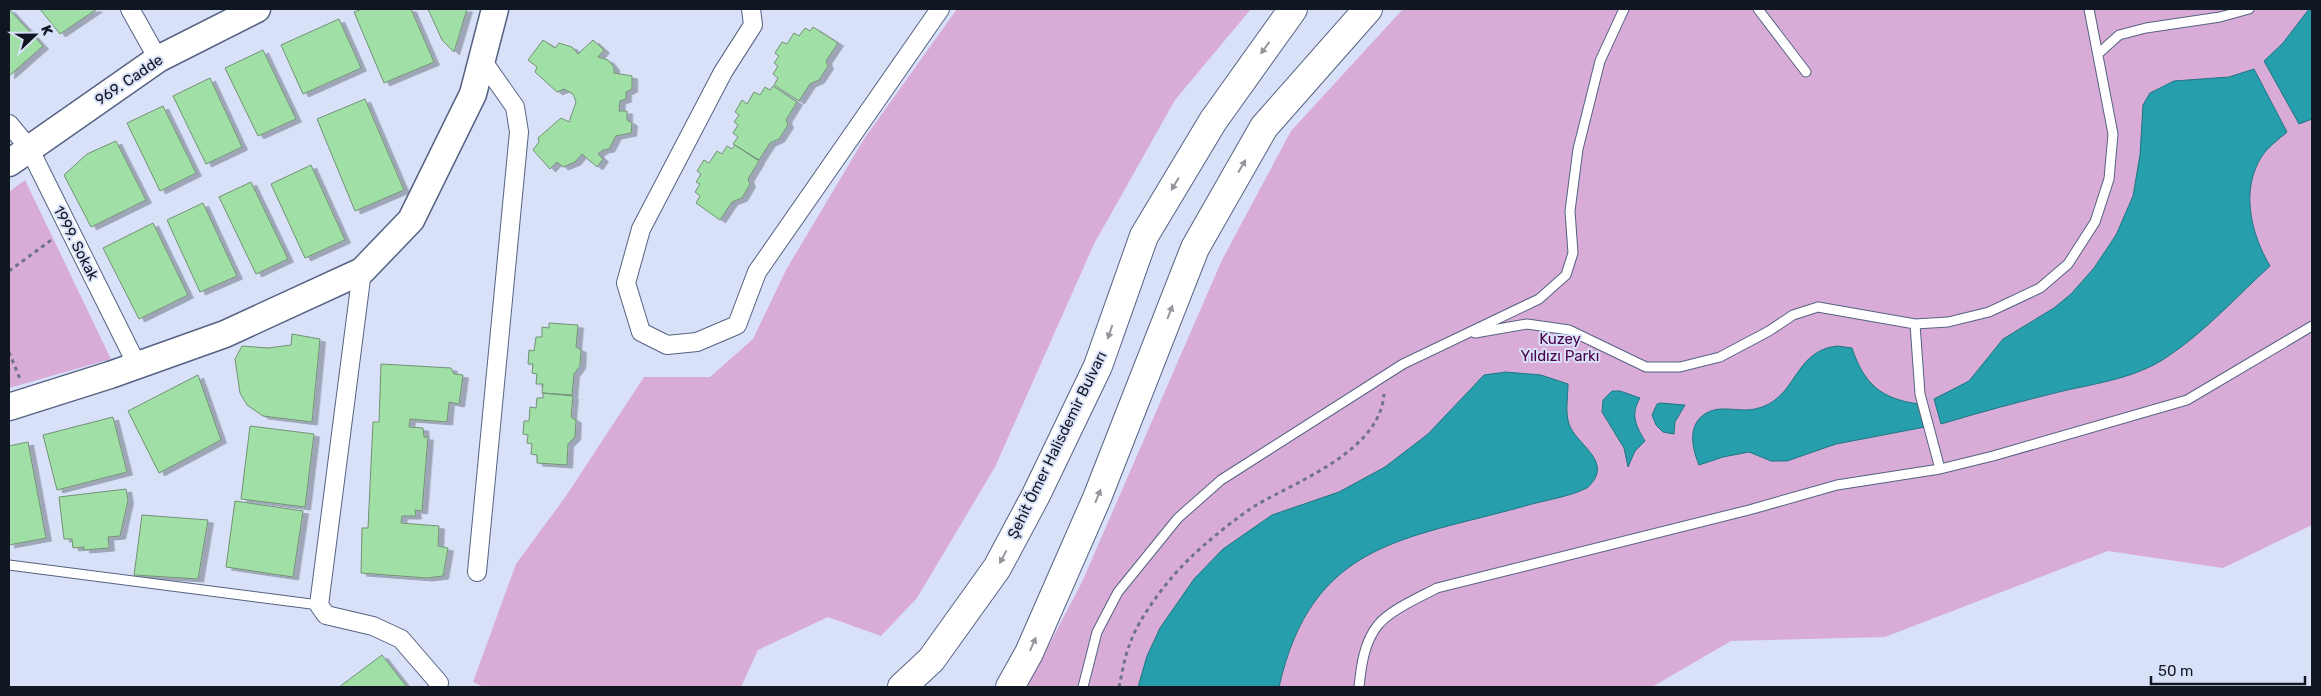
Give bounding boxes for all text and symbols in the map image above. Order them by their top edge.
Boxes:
north arrow [10,10,60,60]
text: K [37,23,56,38]
one-way arrow [1260,42,1270,55]
street label: 969. Cadde [92,51,166,109]
one-way arrow [1237,160,1246,173]
one-way arrow [1171,177,1180,190]
street label: 1999. Sokak [50,203,103,283]
one-way arrow [1166,304,1174,319]
one-way arrow [1106,325,1114,340]
park label: Kuzey Yıldızı Parkı [1520,330,1600,365]
street label: Şehit Ömer Halisdemir Bulvarı [1004,348,1110,542]
one-way arrow [1095,489,1103,503]
one-way arrow [998,551,1007,564]
one-way arrow [1029,637,1037,651]
scale bar [2151,654,2305,686]
text: 50 m [2158,662,2193,680]

